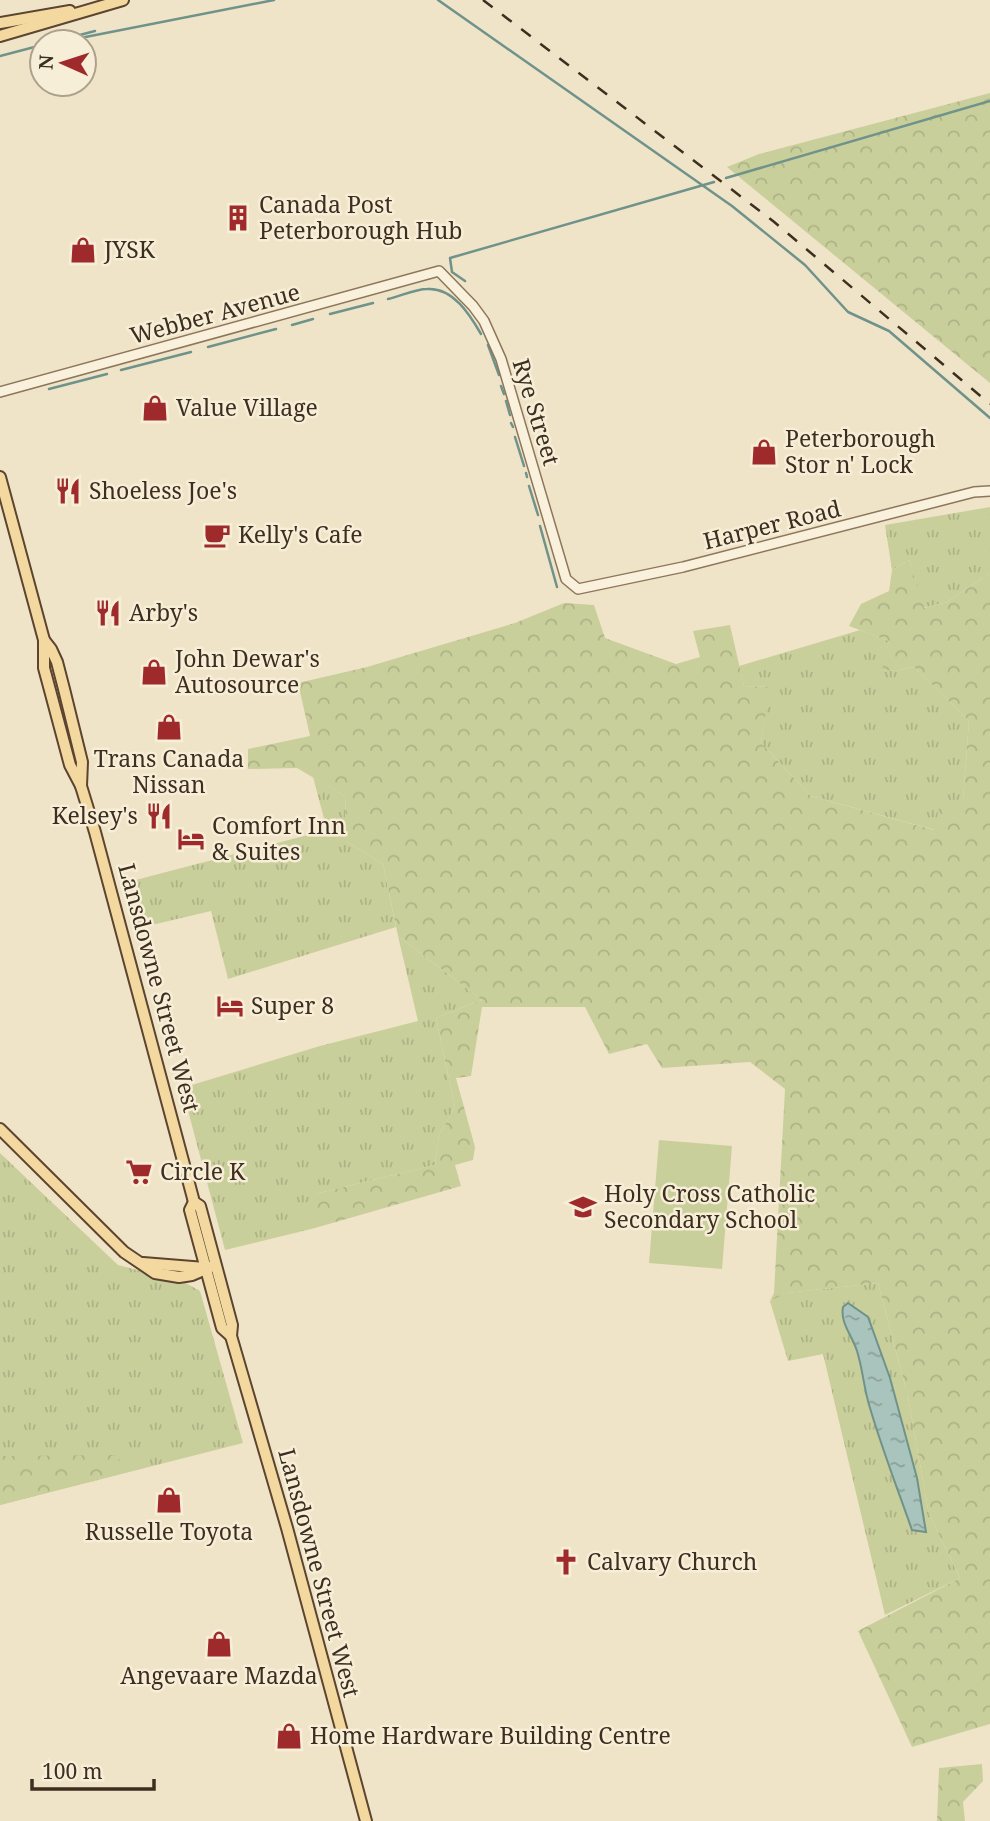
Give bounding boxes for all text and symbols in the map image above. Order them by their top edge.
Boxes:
north arrow [28,28,98,98]
text: N [33,54,59,70]
place label: Canada Post Peterborough Hub [259,188,462,246]
building icon: Canada Post Peterborough Hub [223,203,253,233]
place label: JYSK [103,233,156,265]
shop icon: JYSK [68,235,98,265]
street label: Webber Avenue [126,275,303,351]
street label: Rye Street [506,354,568,469]
place label: Value Village [176,391,318,423]
shop icon: Value Village [140,393,170,423]
place label: Peterborough Stor n' Lock [785,422,936,480]
shop icon: Peterborough Stor n' Lock [749,437,779,467]
place label: Shoeless Joe's [89,474,237,506]
restaurant icon: Shoeless Joe's [53,476,83,506]
street label: Harper Road [700,491,844,557]
place label: Kelly's Cafe [238,518,362,550]
cafe icon: Kelly's Cafe [202,520,232,550]
place label: Arby's [129,596,198,628]
restaurant icon: Arby's [93,598,123,628]
place label: John Dewar's Autosource [174,642,320,700]
shop icon: John Dewar's Autosource [139,657,169,687]
shop icon: Trans Canada Nissan [154,712,184,742]
place label: Trans Canada Nissan [94,742,244,800]
place label: Kelsey's [52,799,138,831]
restaurant icon: Kelsey's [144,801,174,831]
place label: Comfort Inn & Suites [212,809,346,867]
hotel icon: Comfort Inn & Suites [176,824,206,854]
street label: Lansdowne Street West [111,860,209,1116]
place label: Super 8 [251,989,334,1021]
hotel icon: Super 8 [215,991,245,1021]
place label: Circle K [160,1155,246,1187]
supermarket icon: Circle K [124,1157,154,1187]
place label: Holy Cross Catholic Secondary School [604,1177,815,1235]
school or university icon: Holy Cross Catholic Secondary School [568,1192,598,1222]
street label: Lansdowne Street West [271,1445,369,1701]
shop icon: Russelle Toyota [154,1485,184,1515]
place label: Russelle Toyota [85,1515,253,1547]
place label: Calvary Church [587,1545,757,1577]
church icon: Calvary Church [551,1547,581,1577]
shop icon: Angevaare Mazda [204,1629,234,1659]
place label: Angevaare Mazda [120,1659,318,1691]
place label: Home Hardware Building Centre [310,1719,671,1751]
shop icon: Home Hardware Building Centre [274,1721,304,1751]
scale bar [32,1748,154,1792]
text: 100 m [42,1757,103,1785]

